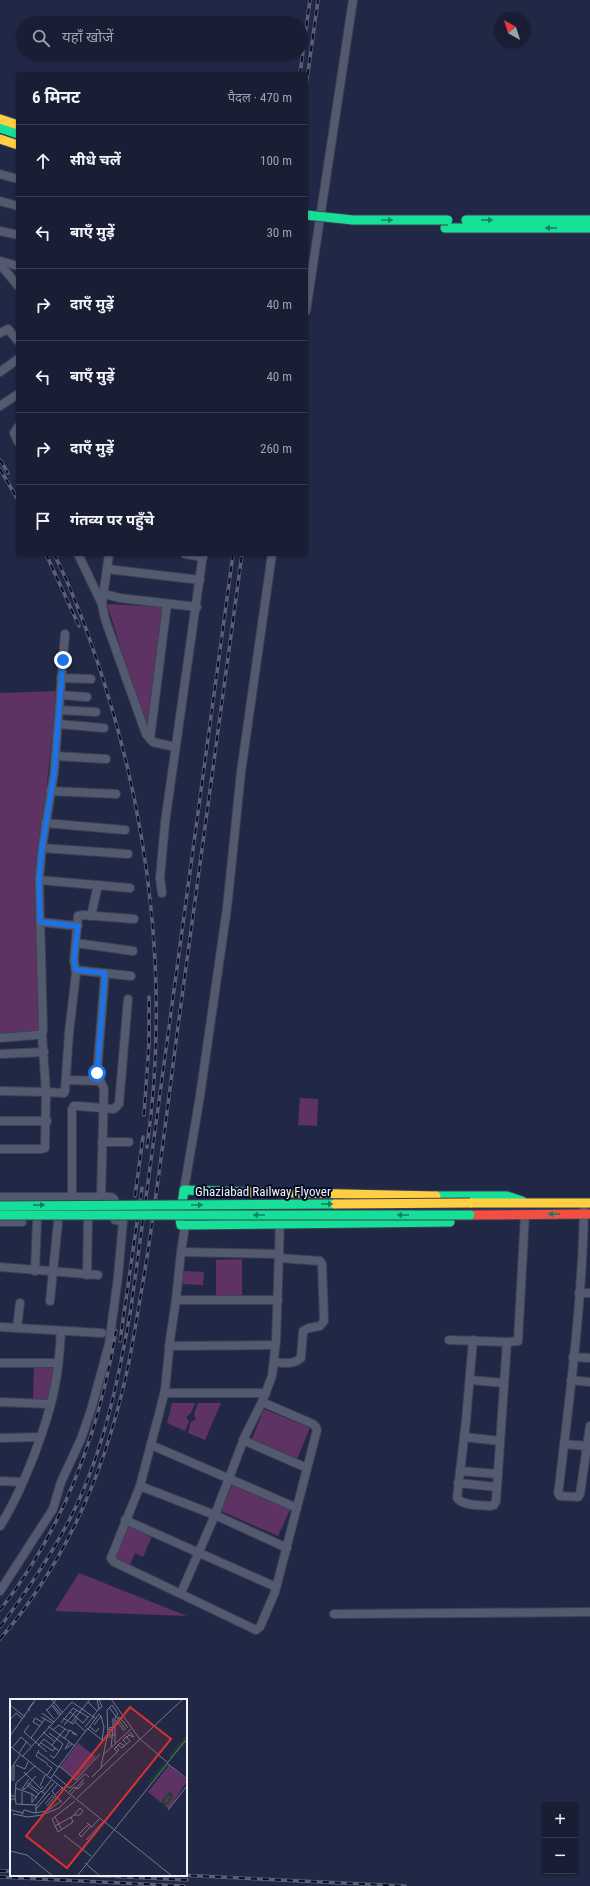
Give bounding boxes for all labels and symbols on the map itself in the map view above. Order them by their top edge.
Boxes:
north arrow [494,12,530,48]
one-way arrow [381,217,394,223]
one-way arrow [481,217,494,223]
one-way arrow [544,225,557,231]
route end [54,651,72,669]
route start [88,1064,106,1082]
street label: Ghaziabad Railway Flyover [195,1184,331,1199]
one-way arrow [191,1201,203,1208]
one-way arrow [321,1201,334,1207]
one-way arrow [33,1202,45,1209]
one-way arrow [547,1211,560,1217]
one-way arrow [252,1212,265,1218]
one-way arrow [396,1212,409,1218]
inset map [10,1699,187,1876]

